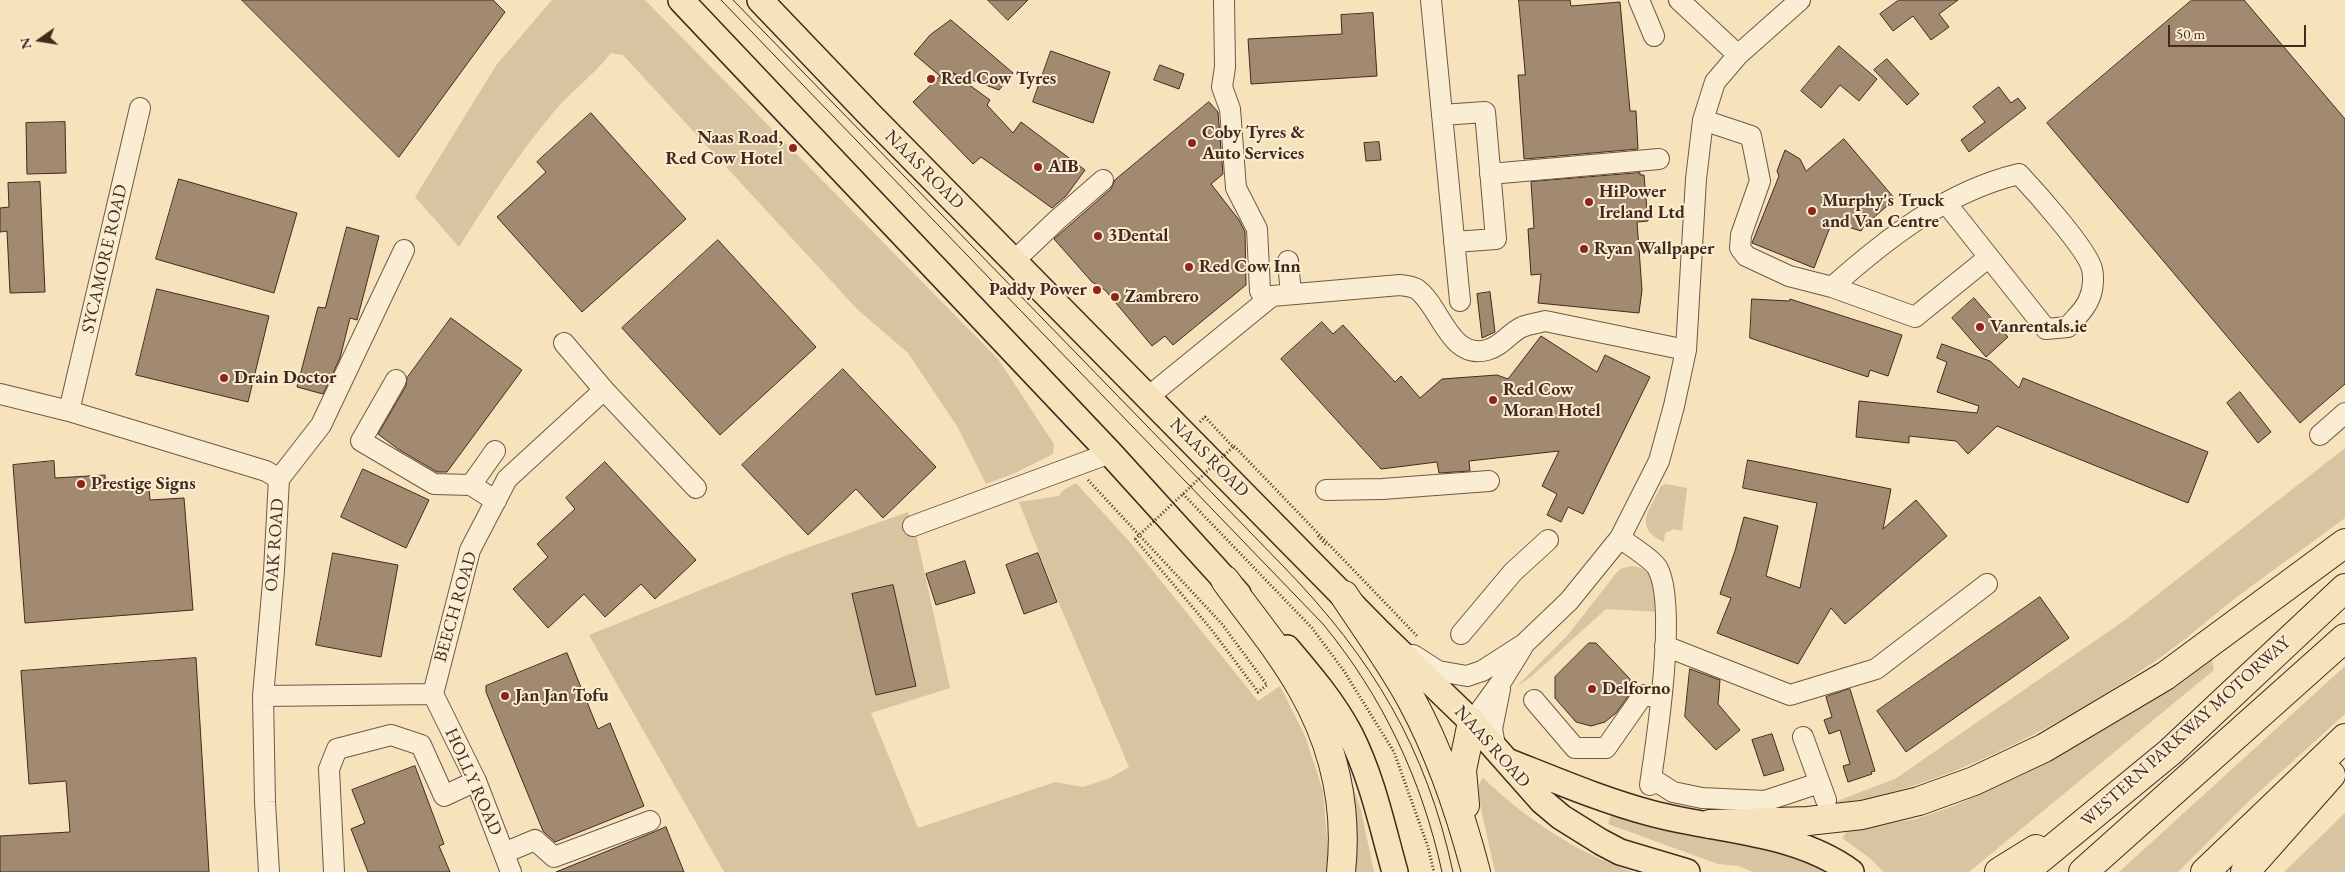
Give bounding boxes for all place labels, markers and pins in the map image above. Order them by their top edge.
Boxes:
place label: Red Cow Tyres [941,68,1056,90]
marker: Red Cow Tyres [925,73,937,85]
place label: Coby Tyres & Auto Services [1202,122,1305,164]
place label: Naas Road, Red Cow Hotel [666,127,783,170]
marker: Coby Tyres & Auto Services [1186,137,1198,149]
marker: Naas Road, Red Cow Hotel [787,142,799,154]
place label: AIB [1048,156,1079,178]
marker: AIB [1032,161,1044,173]
place label: HiPower Ireland Ltd [1599,181,1685,223]
place label: Murphy's Truck and Van Centre [1822,190,1944,232]
marker: HiPower Ireland Ltd [1583,196,1595,208]
marker: Murphy's Truck and Van Centre [1806,205,1818,217]
place label: 3Dental [1108,225,1168,247]
marker: 3Dental [1092,230,1104,242]
place label: Ryan Wallpaper [1594,238,1714,260]
marker: Ryan Wallpaper [1578,243,1590,255]
place label: Red Cow Inn [1199,256,1301,278]
marker: Red Cow Inn [1183,261,1195,273]
place label: Paddy Power [989,279,1087,301]
marker: Paddy Power [1091,284,1103,296]
place label: Zambrero [1125,286,1199,308]
marker: Zambrero [1109,291,1121,303]
place label: Vanrentals.ie [1990,316,2087,338]
marker: Vanrentals.ie [1974,321,1986,333]
place label: Drain Doctor [234,367,336,389]
marker: Drain Doctor [218,372,230,384]
place label: Red Cow Moran Hotel [1503,379,1601,422]
marker: Red Cow Moran Hotel [1487,394,1499,406]
place label: Prestige Signs [91,473,196,495]
marker: Prestige Signs [75,478,87,490]
place label: Delforno [1602,678,1670,700]
marker: Delforno [1586,683,1598,695]
place label: Jan Jan Tofu [515,685,609,707]
marker: Jan Jan Tofu [499,690,511,702]

